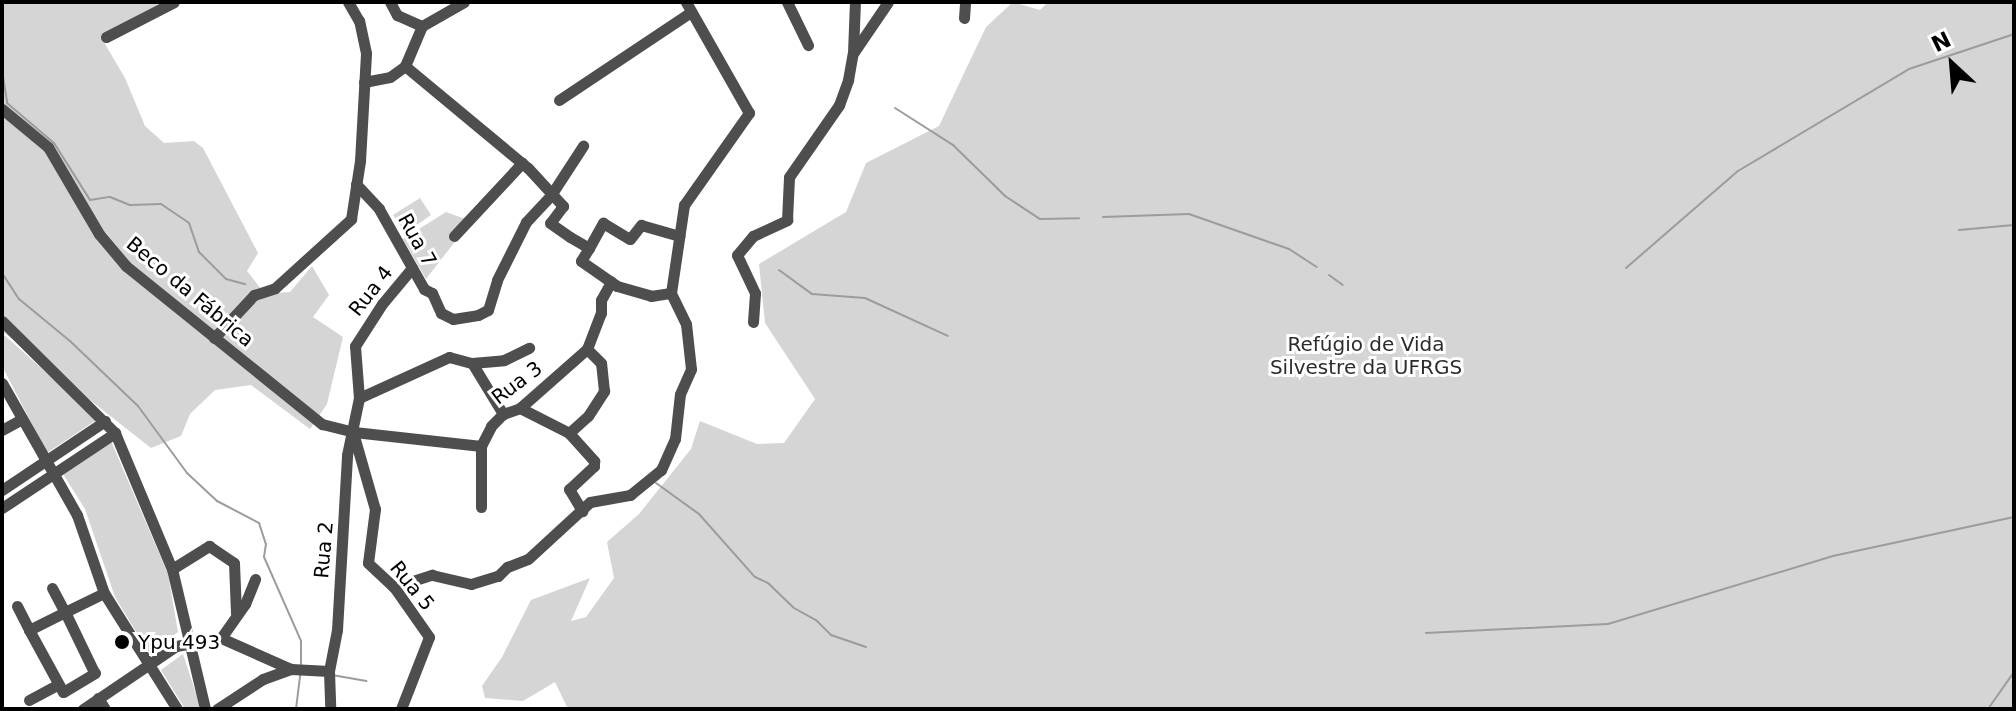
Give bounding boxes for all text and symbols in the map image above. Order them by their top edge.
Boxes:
north arrow [1912,24,1992,104]
text: N [1927,27,1955,57]
street label: Rua 7 [393,209,441,271]
street label: Beco da Fábrica [122,232,258,352]
street label: Rua 4 [344,261,398,321]
park label: Refúgio de Vida Silvestre da UFRGS [1270,332,1462,379]
street label: Rua 3 [487,356,547,410]
street label: Rua 2 [310,521,338,579]
street label: Rua 5 [385,556,439,616]
place label: Ypu 493 [138,630,220,654]
marker: Ypu 493 [113,633,131,651]

